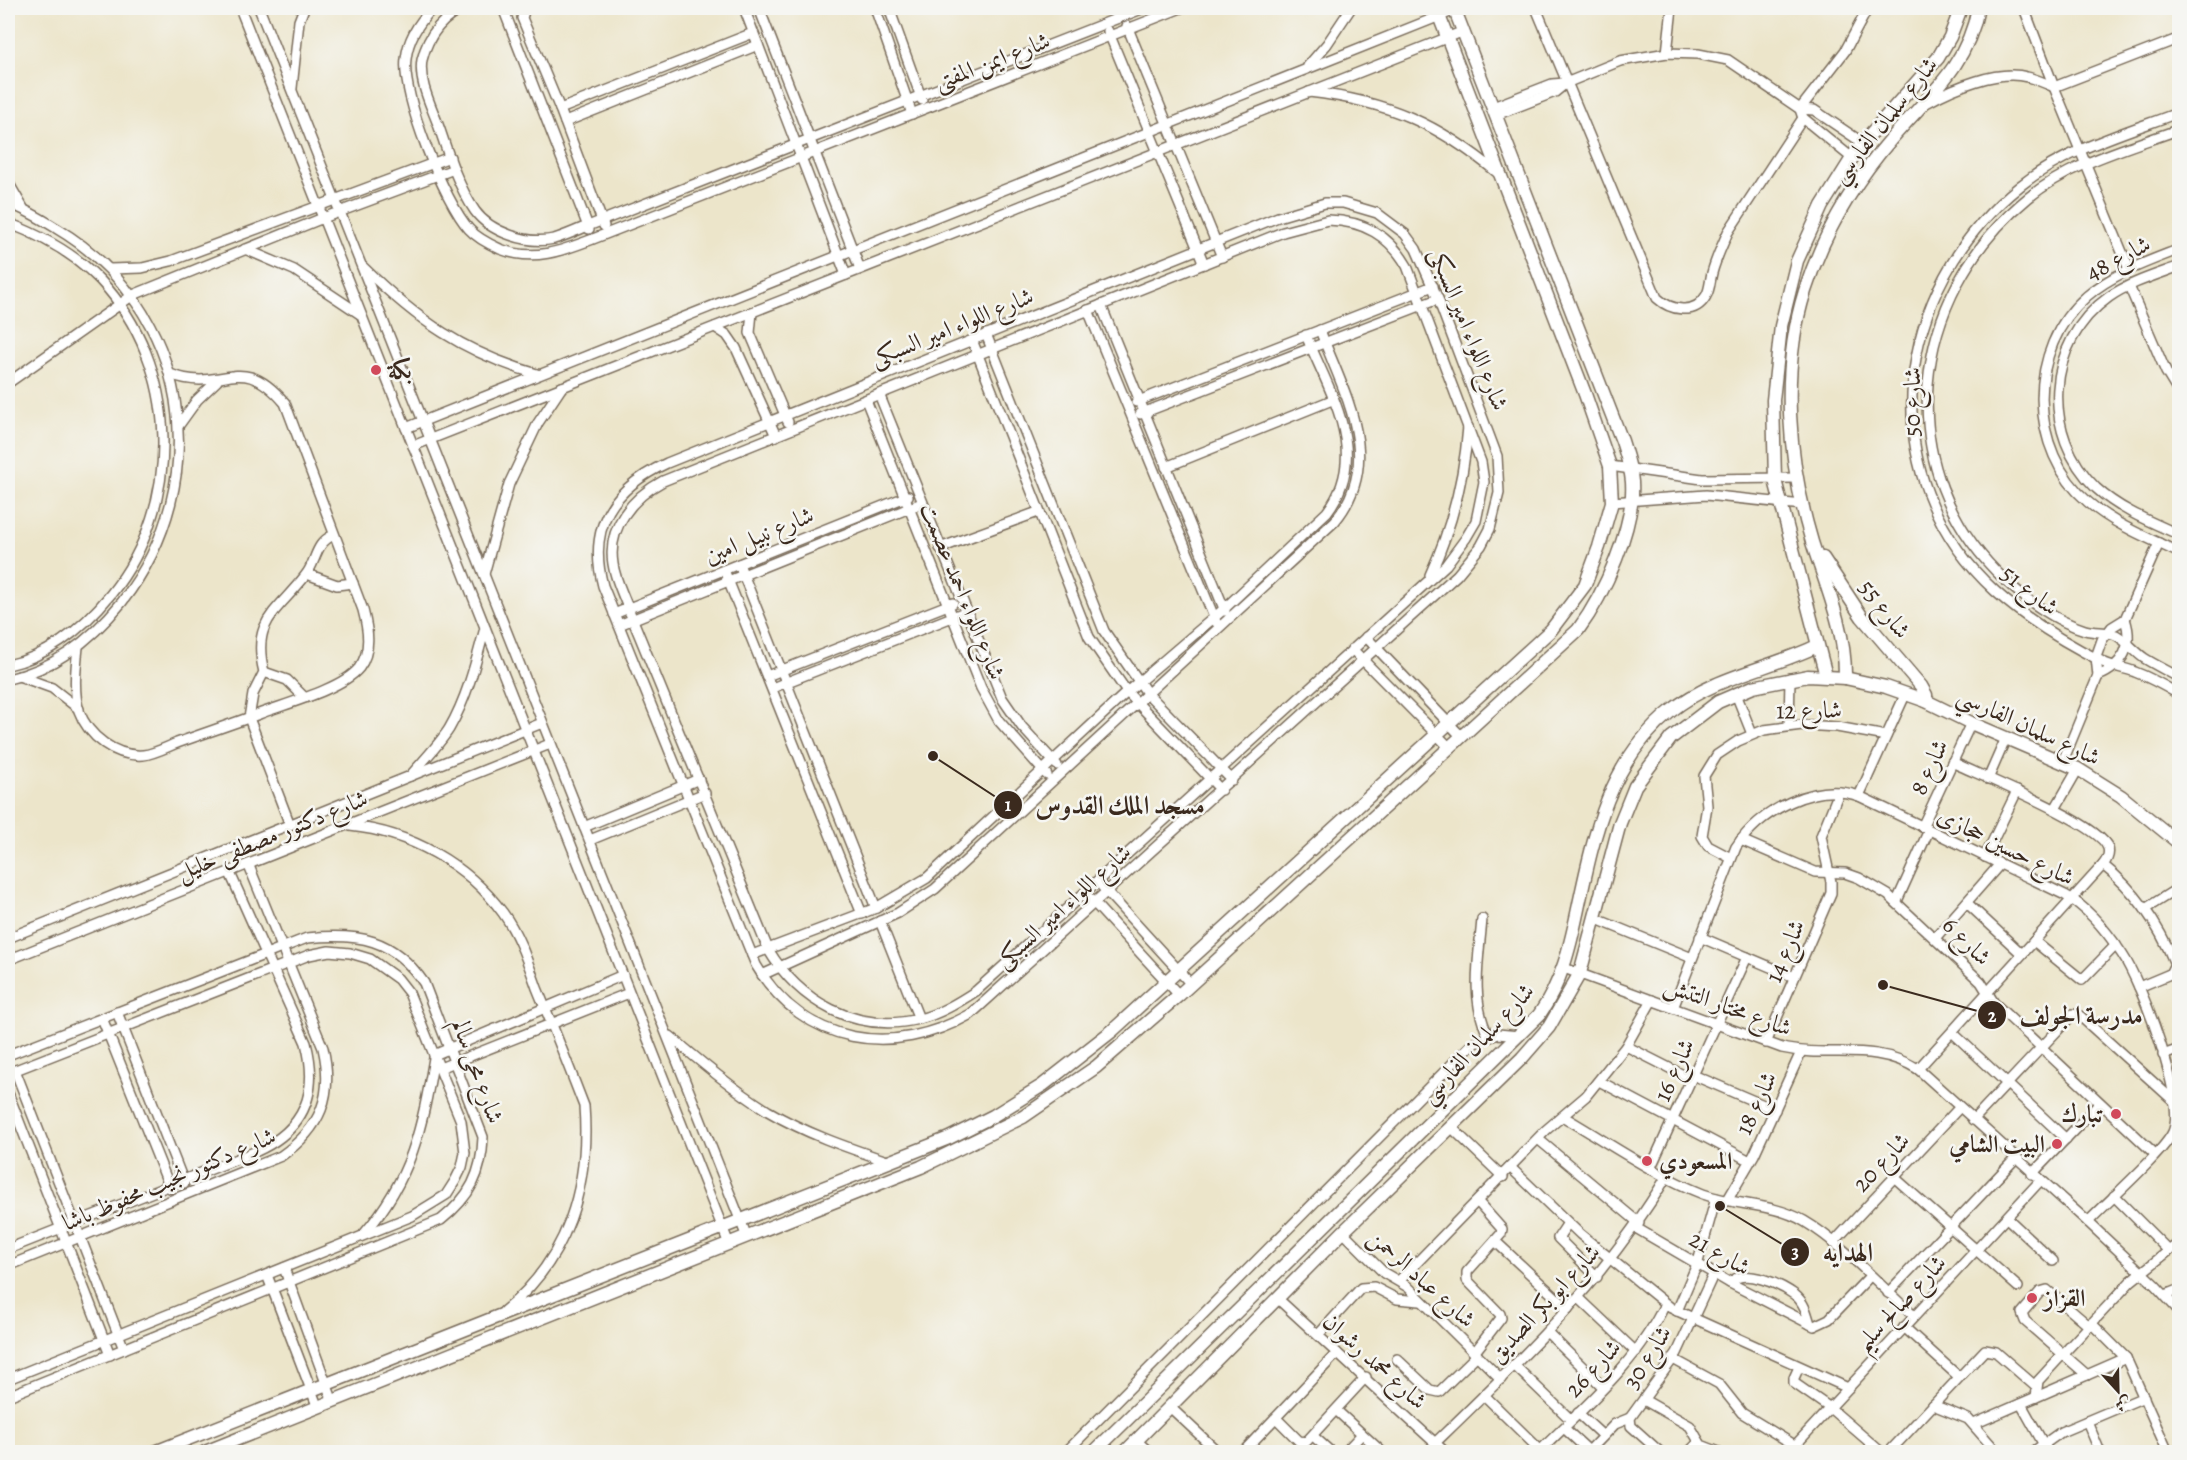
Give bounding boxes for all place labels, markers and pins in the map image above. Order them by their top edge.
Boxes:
place label: بكة [386,354,412,386]
marker: بكة [369,363,383,377]
callout: مسجد الملك القدوس [993,783,1217,827]
callout: مدرسة الجولف [1977,993,2154,1037]
place label: تبارك [2061,1098,2104,1130]
marker: تبارك [2109,1107,2123,1121]
place label: البيت الشامي [1948,1128,2045,1163]
marker: البيت الشامي [2050,1137,2064,1151]
place label: المسعودي [1659,1145,1733,1180]
marker: المسعودي [1640,1154,1654,1168]
callout: الهدايه [1780,1230,1885,1274]
place label: القزاز [2041,1282,2086,1314]
marker: القزاز [2025,1291,2039,1305]

